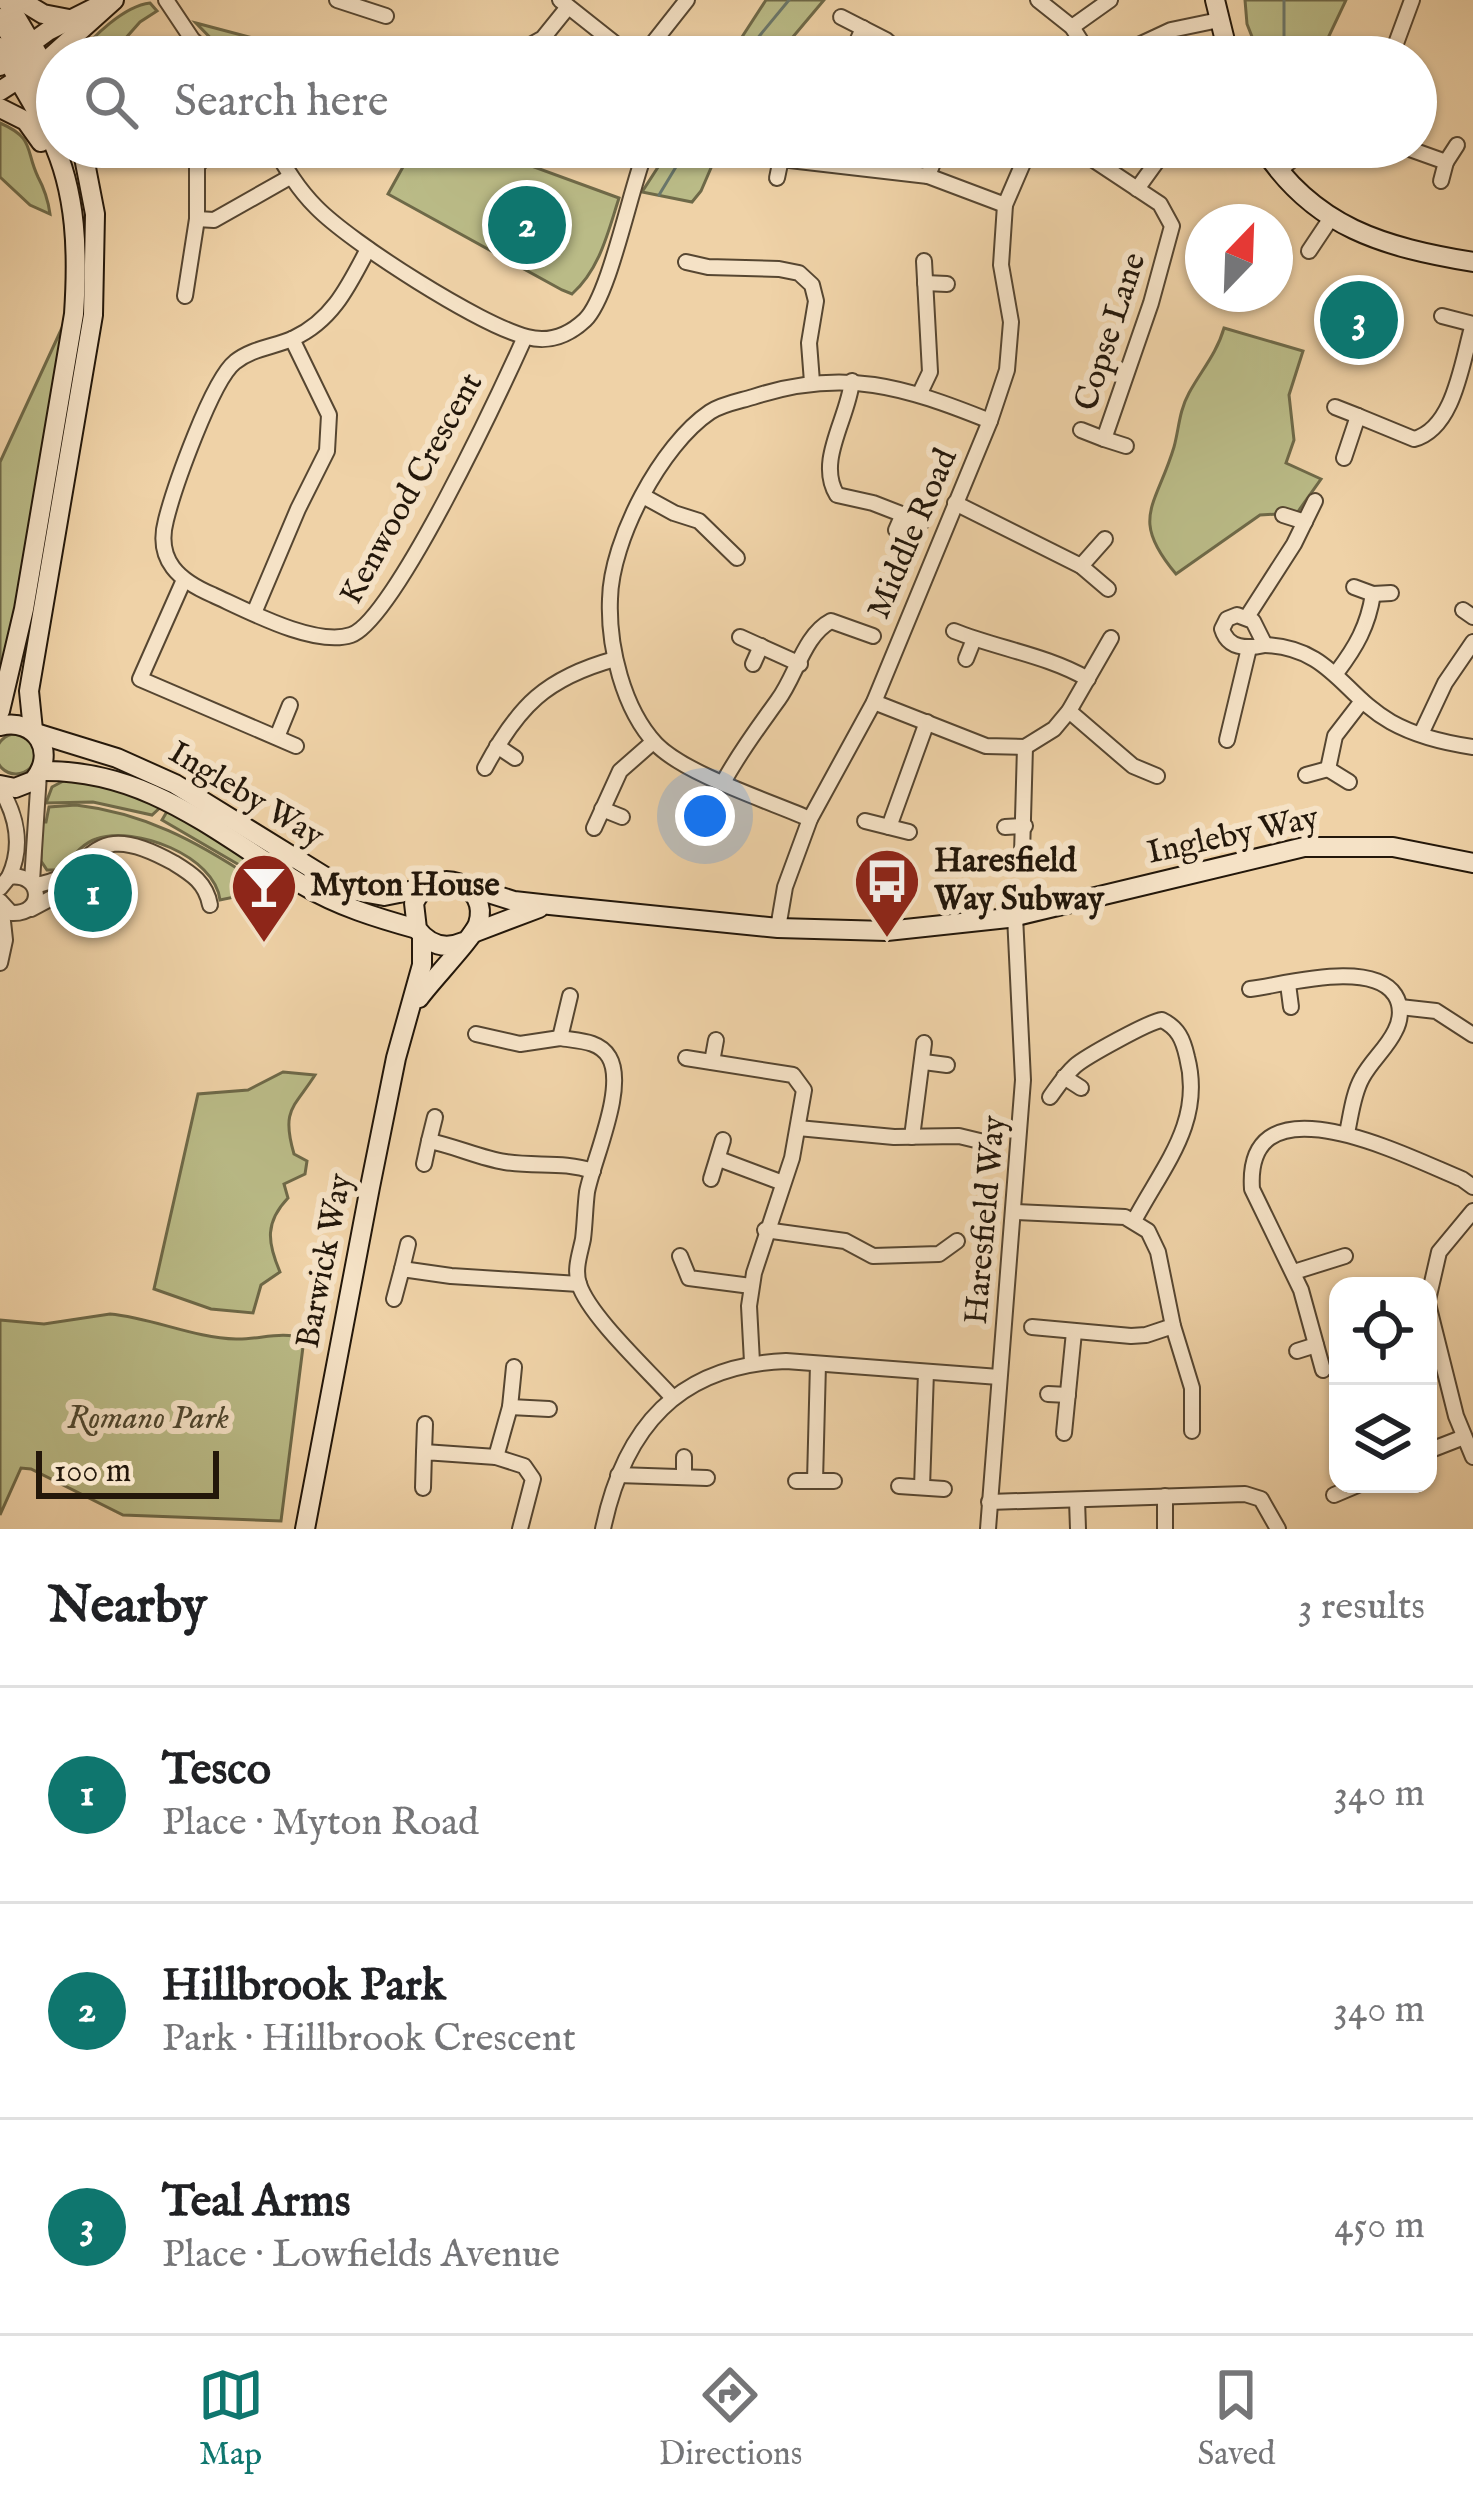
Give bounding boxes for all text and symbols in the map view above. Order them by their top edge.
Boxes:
search box [36,36,1437,168]
icon: search [78,69,144,135]
text: Search here [174,74,388,131]
pin: 2 [488,180,566,270]
north arrow [1185,204,1293,312]
street label: Copse Lane [1066,248,1156,416]
pin: 3 [1320,275,1398,365]
street label: Kenwood Crescent [331,366,493,612]
street label: Middle Road [858,442,968,625]
street label: Ingleby Way [161,732,332,858]
your location [675,786,735,846]
street label: Ingleby Way [1144,797,1323,875]
place label: Haresfield Way Subway [933,841,1105,921]
bus stop icon: Haresfield Way Subway [852,846,922,940]
pin: 1 [54,848,132,938]
bar icon: Myton House [229,851,299,945]
place label: Myton House [310,865,500,907]
street label: Haresfield Way [956,1113,1016,1326]
street label: Barwick Way [287,1169,363,1352]
map controls [1329,1277,1437,1493]
button: locate [1329,1277,1437,1385]
button: layers [1329,1385,1437,1493]
park label: Romano Park [67,1398,229,1440]
scale bar [36,1445,219,1498]
text: 100 m [54,1451,131,1493]
text: Nearby [48,1575,207,1640]
text: 3 results [1298,1583,1425,1632]
text: Tesco [162,1742,271,1799]
text: 1 [80,1770,94,1819]
text: 340 m [1334,1770,1425,1819]
text: Place · Myton Road [162,1799,479,1848]
text: Hillbrook Park [162,1958,446,2015]
text: 2 [78,1986,96,2035]
text: 340 m [1334,1986,1425,2035]
text: Park · Hillbrook Crescent [162,2015,576,2064]
text: Teal Arms [162,2174,351,2231]
text: 3 [80,2202,94,2251]
text: 450 m [1334,2202,1425,2251]
text: Place · Lowfields Avenue [162,2231,560,2280]
tab: Map [198,2362,264,2476]
tab: Directions [659,2362,802,2476]
tab: Saved [1197,2362,1275,2476]

